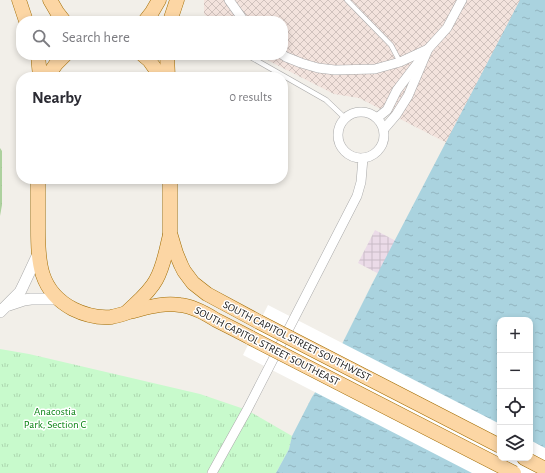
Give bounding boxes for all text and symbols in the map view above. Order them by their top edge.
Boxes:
search box [16,16,288,60]
icon: search [30,27,52,49]
text: Search here [62,30,130,45]
text: Nearby [32,89,82,106]
text: 0 results [229,91,272,104]
street label: SOUTH CAPITOL STREET SOUTHWEST [221,299,373,383]
street label: SOUTH CAPITOL STREET SOUTHEAST [193,305,342,388]
map controls [497,317,533,461]
button: + [497,317,533,353]
button: − [497,353,533,389]
button: locate [497,389,533,425]
park label: Anacostia Park, Section C [24,406,86,430]
button: layers [497,425,533,461]

